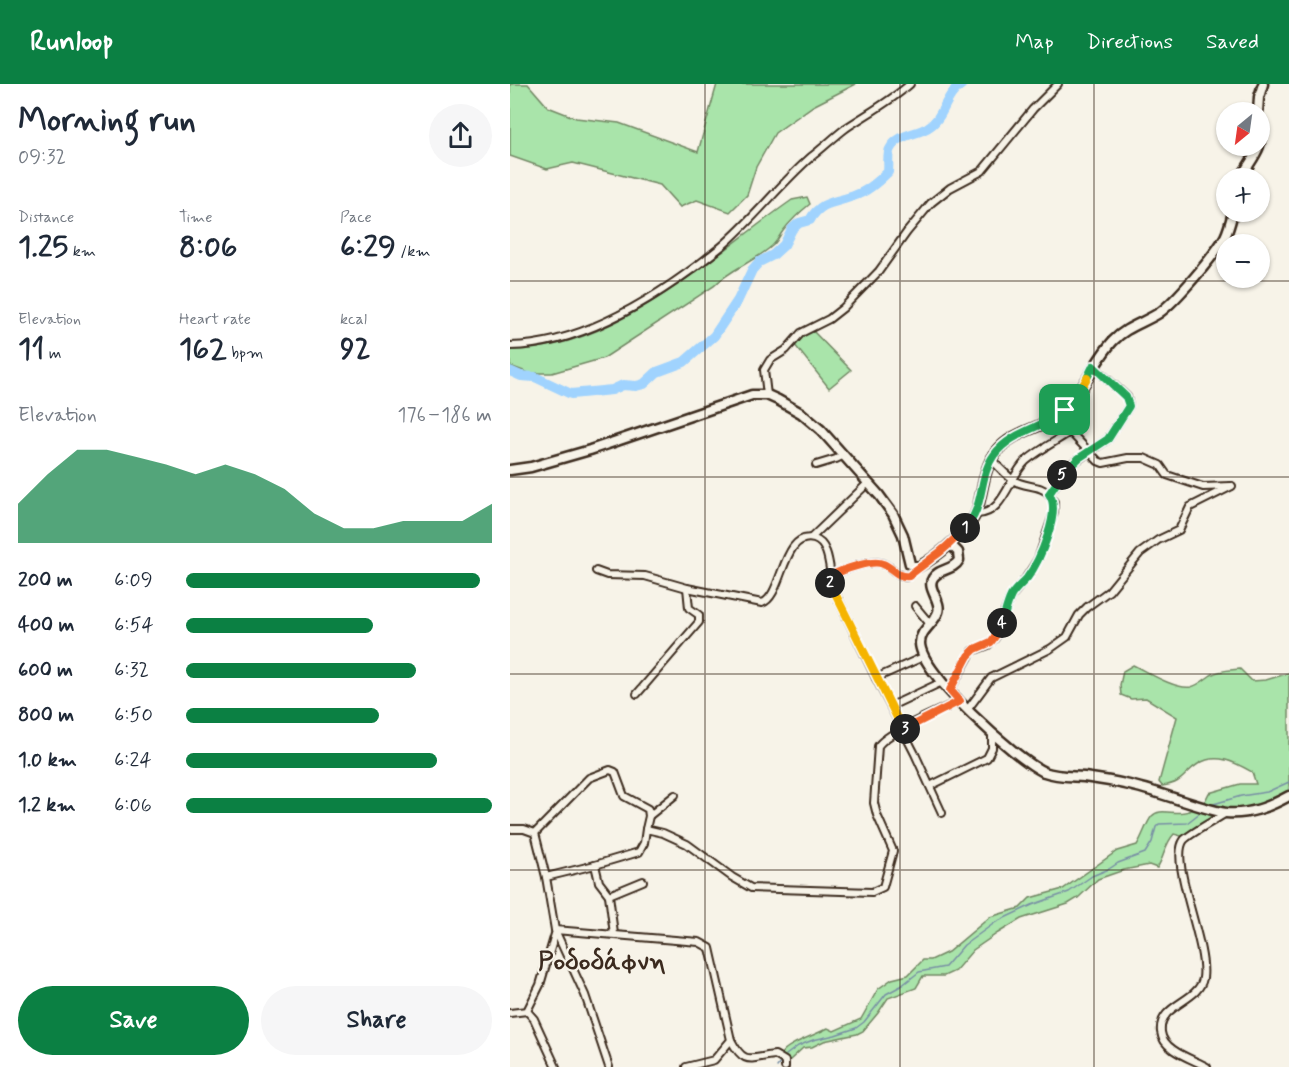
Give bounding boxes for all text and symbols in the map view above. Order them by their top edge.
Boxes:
text: Runloop [30,24,114,61]
text: Map [1015,28,1054,56]
text: Directions [1087,28,1173,56]
text: Saved [1206,28,1259,56]
text: Morning run [18,99,196,143]
north arrow [1216,102,1270,156]
map controls [1216,102,1270,288]
button: share [429,104,492,167]
text: 09:32 [18,144,66,171]
button: + [1216,168,1270,222]
text: Distance [18,207,74,228]
text: Time [179,207,213,228]
text: Pace [340,207,372,228]
text: 1.25 [18,228,68,267]
text: 8:06 [179,228,237,267]
text: 6:29 [340,228,396,267]
button: − [1216,234,1270,288]
text: km [68,241,96,262]
text: /km [396,241,431,262]
text: Elevation [18,309,81,330]
text: Heart rate [179,309,251,330]
text: kcal [340,309,367,330]
text: 11 [18,330,44,369]
text: 162 [179,330,227,369]
text: 92 [340,330,371,369]
text: m [44,343,61,364]
text: bpm [227,343,263,364]
pin [1039,384,1090,435]
icon: arrive [1048,393,1081,426]
text: Elevation [18,402,97,429]
text: 176–186 m [398,402,492,429]
pin: 5 [1047,460,1077,490]
text: 5 [1057,464,1067,485]
pin: 1 [950,513,980,543]
text: 1 [961,517,969,538]
text: 200 m [18,567,73,594]
text: 6:09 [114,567,153,594]
pin: 2 [815,568,845,598]
text: 2 [826,572,834,593]
pin: 4 [987,608,1017,638]
text: 400 m [18,612,74,639]
text: 6:54 [114,612,154,639]
text: 4 [997,612,1007,633]
text: 600 m [18,657,73,684]
text: 6:32 [114,657,149,684]
text: 800 m [18,702,74,729]
text: 6:50 [114,702,153,729]
pin: 3 [890,714,920,744]
text: 3 [901,718,909,739]
text: 1.0 km [18,747,77,774]
text: 6:24 [114,747,152,774]
text: 1.2 km [18,792,75,819]
text: 6:06 [114,792,152,819]
district label: Ροδοδάφνη [538,945,666,979]
button: Save [18,986,249,1055]
button: Share [261,986,492,1055]

